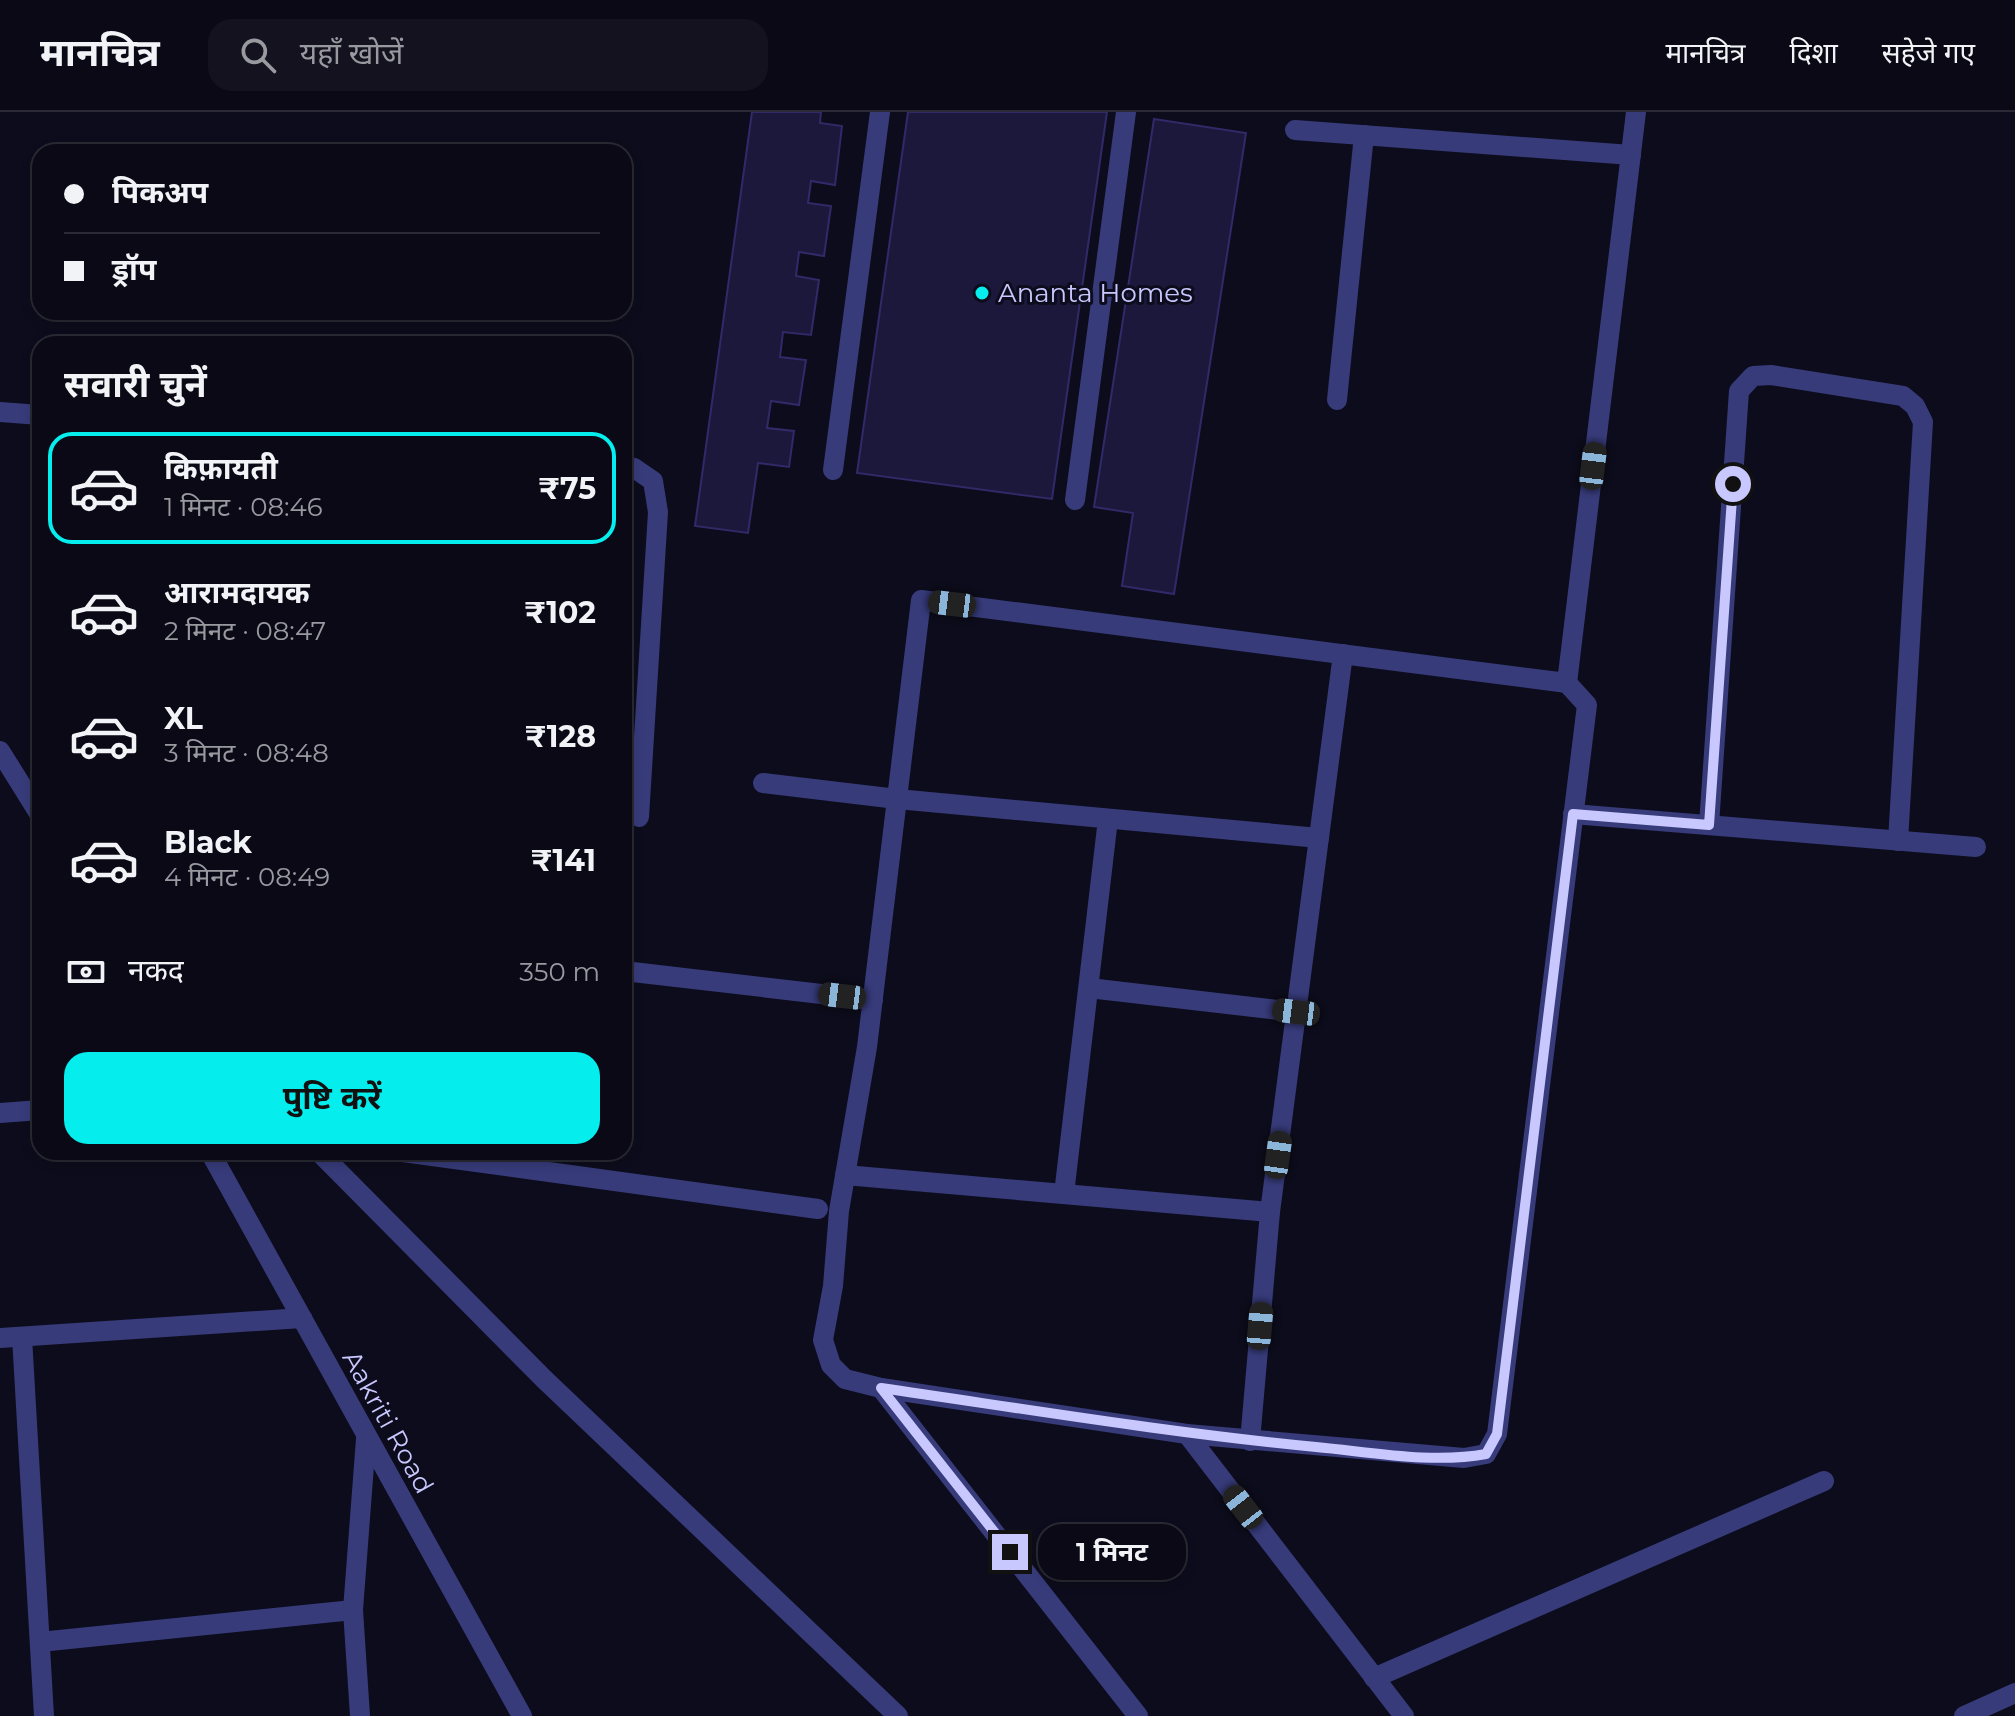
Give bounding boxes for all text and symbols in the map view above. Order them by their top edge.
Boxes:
search box [208,19,768,91]
text: मानचित्र [40,29,160,76]
icon: search [236,33,280,77]
text: यहाँ खोजें [300,35,403,72]
text: मानचित्र [1665,36,1745,70]
text: दिशा [1789,36,1838,70]
text: सहेजे गए [1882,36,1975,70]
text: पिकअप [112,174,208,211]
text: ड्रॉप [112,251,156,288]
place label: Ananta Homes [998,277,1193,309]
marker: Ananta Homes [973,284,991,302]
text: सवारी चुनें [64,362,207,406]
car [1578,441,1608,491]
text: किफ़ायती [164,450,278,487]
icon: car [68,452,140,524]
route start [1715,466,1751,502]
text: ₹75 [538,470,596,507]
text: 1 मिनट · 08:46 [164,491,323,523]
text: आरामदायक [164,574,310,611]
icon: car [68,576,140,648]
car [927,589,977,619]
text: ₹102 [524,594,596,631]
text: 2 मिनट · 08:47 [164,615,326,647]
icon: car [68,700,140,772]
text: XL [164,700,203,737]
text: ₹128 [525,718,596,755]
text: 3 मिनट · 08:48 [164,737,329,769]
icon: car [68,824,140,896]
text: Black [164,824,252,861]
text: ₹141 [531,842,596,879]
text: 4 मिनट · 08:49 [164,861,330,893]
icon: cash [64,950,108,994]
text: नकद [128,952,184,989]
text: 350 m [519,956,600,988]
car [817,981,867,1011]
car [1271,997,1321,1027]
button: पुष्टि करें [64,1052,600,1144]
car [1263,1130,1293,1180]
car [1246,1301,1274,1351]
street label: Aakriti Road [336,1345,440,1499]
car [1219,1481,1267,1533]
callout: 1 मिनट [1038,1524,1186,1580]
route end [992,1534,1028,1570]
text: 1 मिनट [1076,1536,1148,1568]

